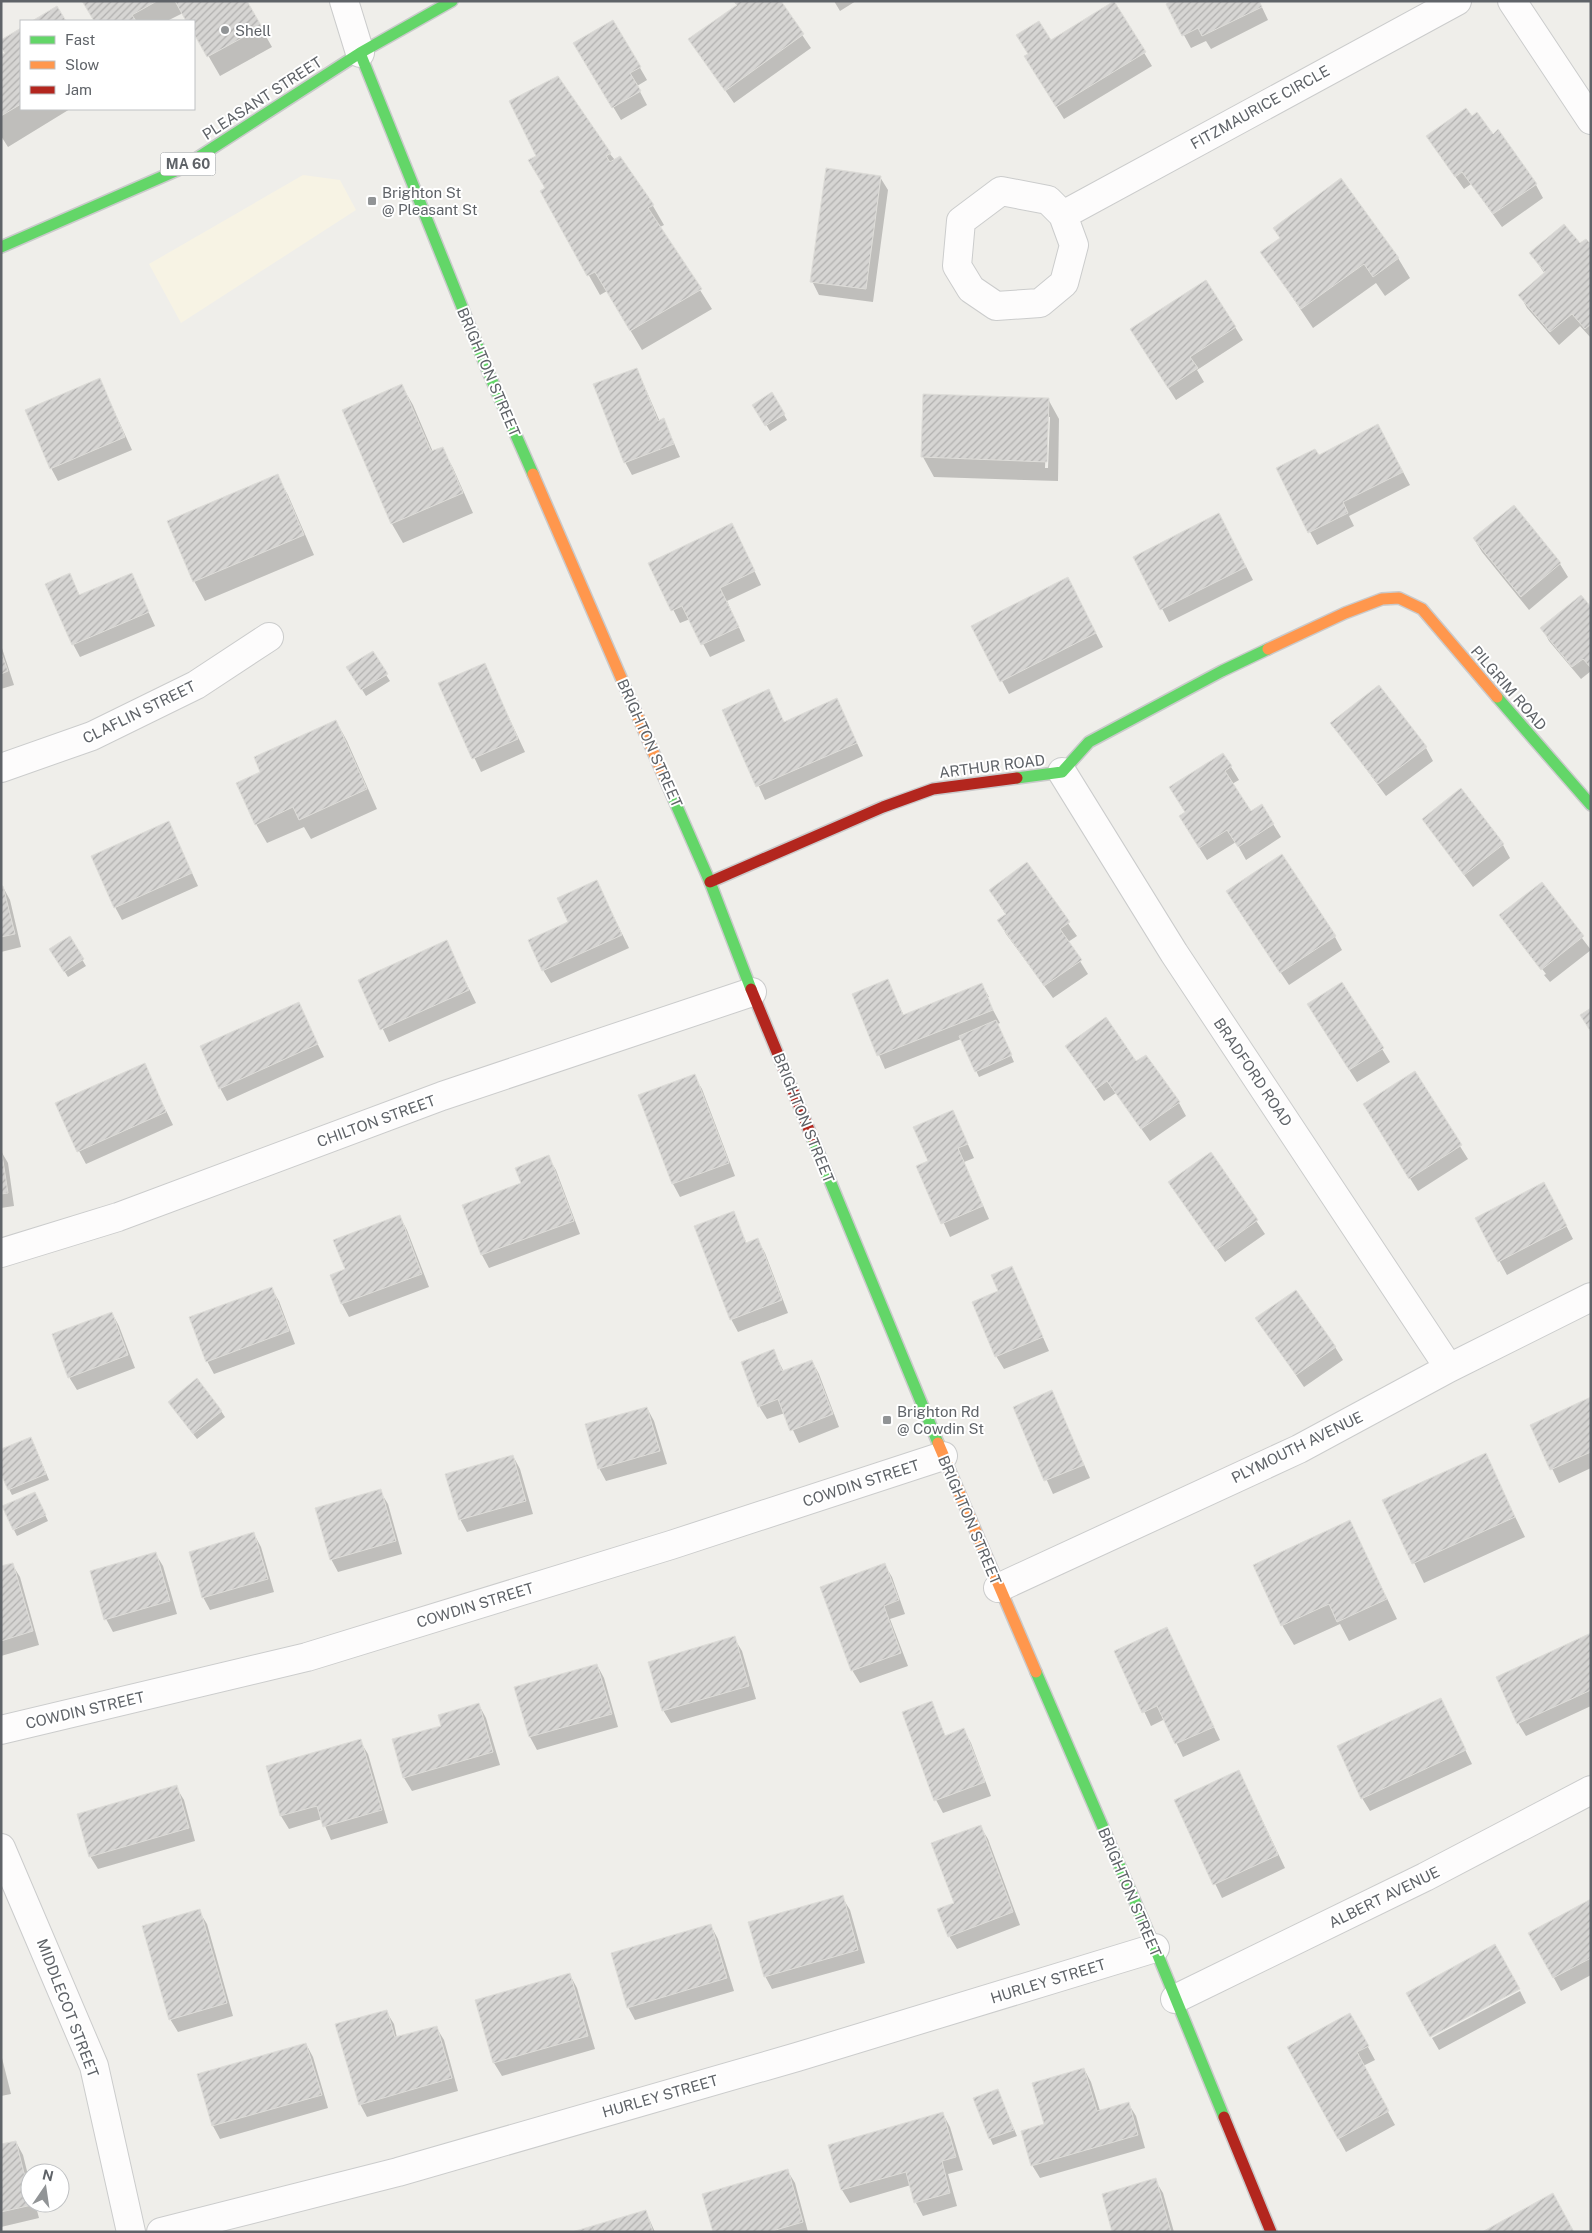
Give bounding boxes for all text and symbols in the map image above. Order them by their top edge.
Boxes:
legend [20,20,195,110]
place label: Shell [235,22,271,39]
marker: Shell [219,24,231,36]
text: Fast [65,31,95,48]
street label: PLEASANT STREET [199,53,325,143]
text: Slow [65,56,100,73]
street label: FITZMAURICE CIRCLE [1188,62,1332,152]
text: Jam [65,81,92,98]
road number: MA 60 [160,152,216,175]
place label: Brighton St @ Pleasant St [382,184,478,218]
marker: Brighton St @ Pleasant St [366,195,378,207]
street label: BRIGHTON STREET [454,305,524,439]
street label: PILGRIM ROAD [1468,642,1550,734]
street label: BRIGHTON STREET [614,676,686,810]
street label: CLAFLIN STREET [80,677,198,747]
street label: ARTHUR ROAD [938,751,1046,781]
street label: BRADFORD ROAD [1210,1015,1296,1129]
street label: BRIGHTON STREET [770,1051,838,1185]
street label: CHILTON STREET [314,1092,438,1150]
place label: Brighton Rd @ Cowdin St [897,1403,984,1437]
street label: PLYMOUTH AVENUE [1229,1408,1365,1486]
marker: Brighton Rd @ Cowdin St [881,1414,893,1426]
street label: BRIGHTON STREET [935,1453,1005,1587]
street label: COWDIN STREET [800,1456,922,1510]
street label: COWDIN STREET [414,1579,536,1631]
street label: COWDIN STREET [24,1688,146,1732]
street label: BRIGHTON STREET [1095,1825,1165,1959]
street label: ALBERT AVENUE [1326,1863,1442,1931]
street label: MIDDLECOT STREET [34,1936,102,2080]
street label: HURLEY STREET [988,1955,1108,2007]
street label: HURLEY STREET [600,2071,720,2121]
north arrow [20,2163,70,2213]
text: N [41,2166,55,2184]

